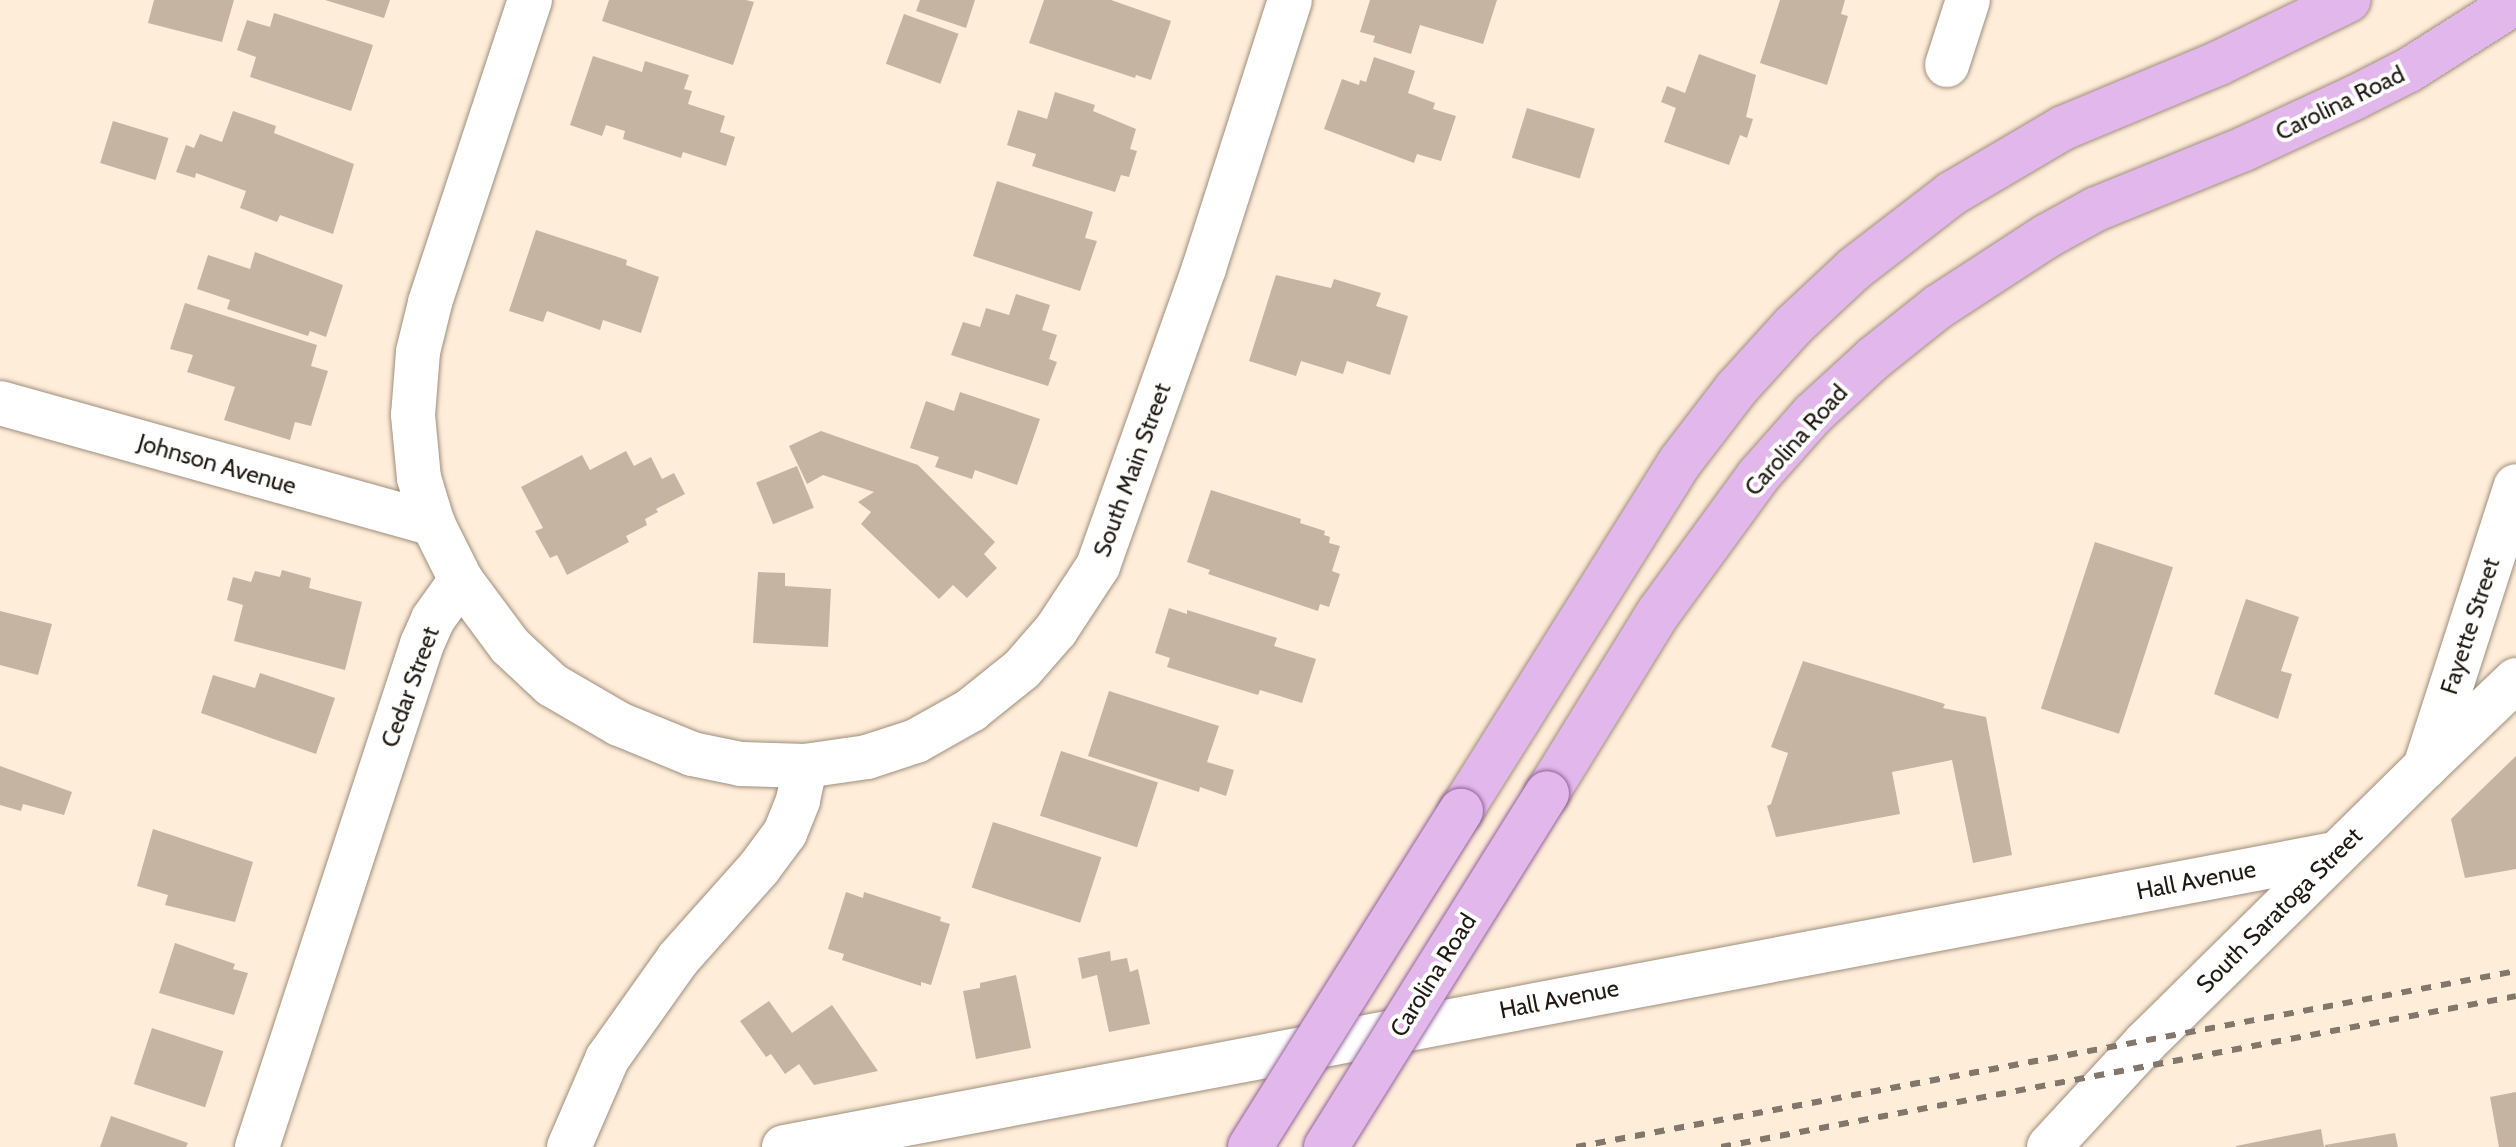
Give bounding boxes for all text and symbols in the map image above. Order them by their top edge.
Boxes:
street label: Carolina Road [2271,59,2409,147]
street label: Carolina Road [1738,378,1854,502]
street label: South Main Street [1087,379,1177,561]
street label: Johnson Avenue [134,428,300,500]
street label: Fayette Street [2434,554,2506,698]
street label: Cedar Street [375,623,445,751]
street label: South Saratoga Street [2190,821,2368,999]
street label: Hall Avenue [2134,854,2258,906]
street label: Carolina Road [1384,908,1482,1042]
street label: Hall Avenue [1497,973,1621,1025]

